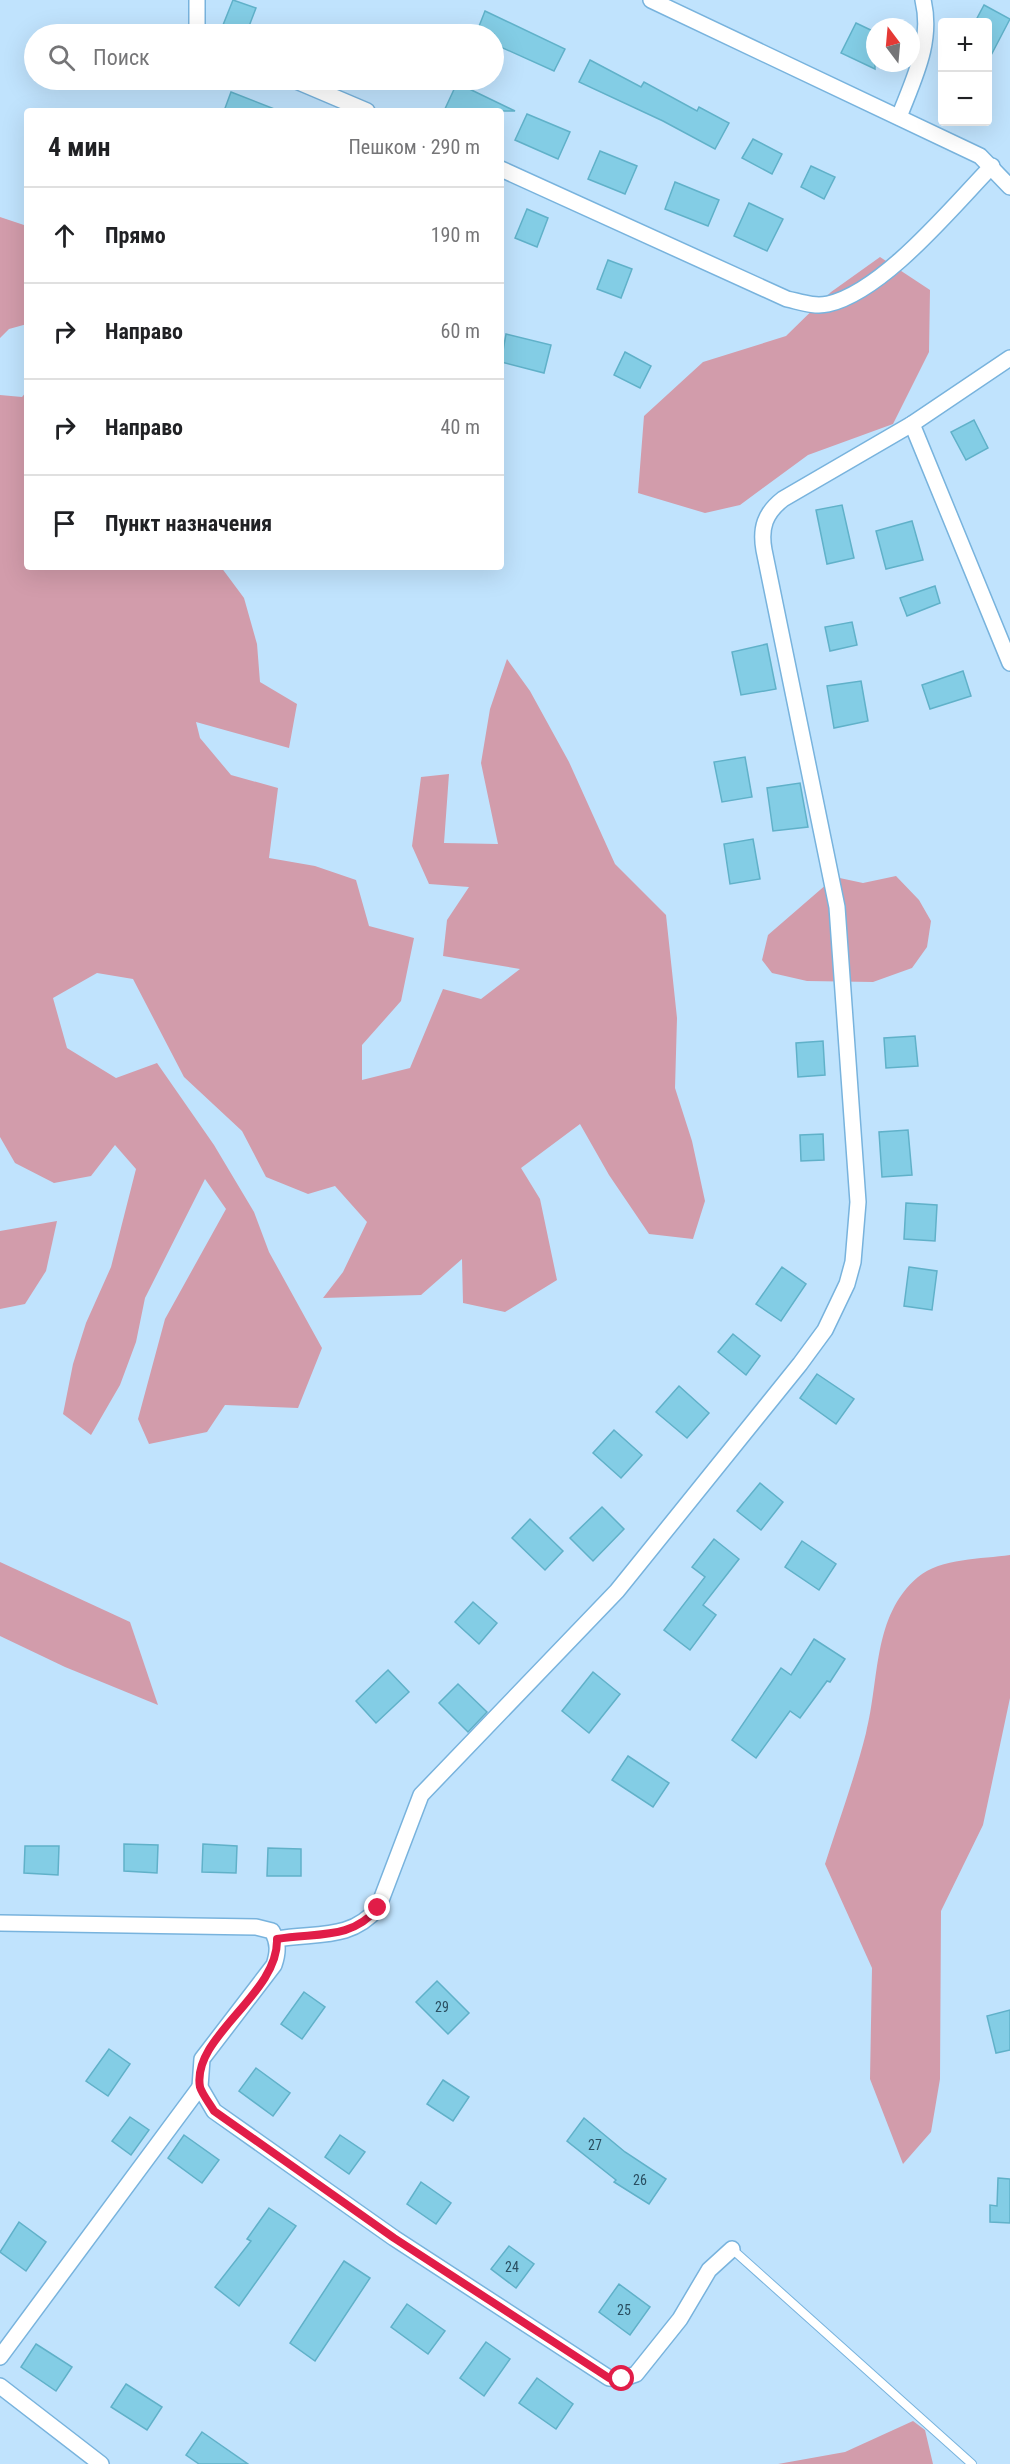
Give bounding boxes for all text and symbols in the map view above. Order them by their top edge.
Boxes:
north arrow [866,18,920,72]
map controls [938,18,992,126]
button: + [938,18,992,72]
search box [24,24,504,90]
icon: search [45,41,78,74]
text: Поиск [93,45,150,70]
button: − [938,72,992,126]
text: 4 мин [48,132,110,162]
text: Пешком · 290 m [348,135,480,159]
icon: ahead [48,219,81,252]
text: Прямо [105,223,166,248]
text: 190 m [431,223,480,247]
icon: right [48,315,81,348]
text: Направо [105,319,183,344]
text: 60 m [441,319,480,343]
icon: right [48,411,81,444]
text: Направо [105,415,183,440]
text: 40 m [441,415,480,439]
icon: arrive [48,507,81,540]
text: Пункт назначения [105,511,272,536]
route end [364,1894,390,1920]
house number: 29 [435,1999,449,2015]
house number: 27 [588,2137,602,2153]
house number: 26 [633,2172,647,2188]
house number: 24 [505,2259,519,2275]
house number: 25 [617,2302,631,2318]
route start [608,2365,634,2391]

